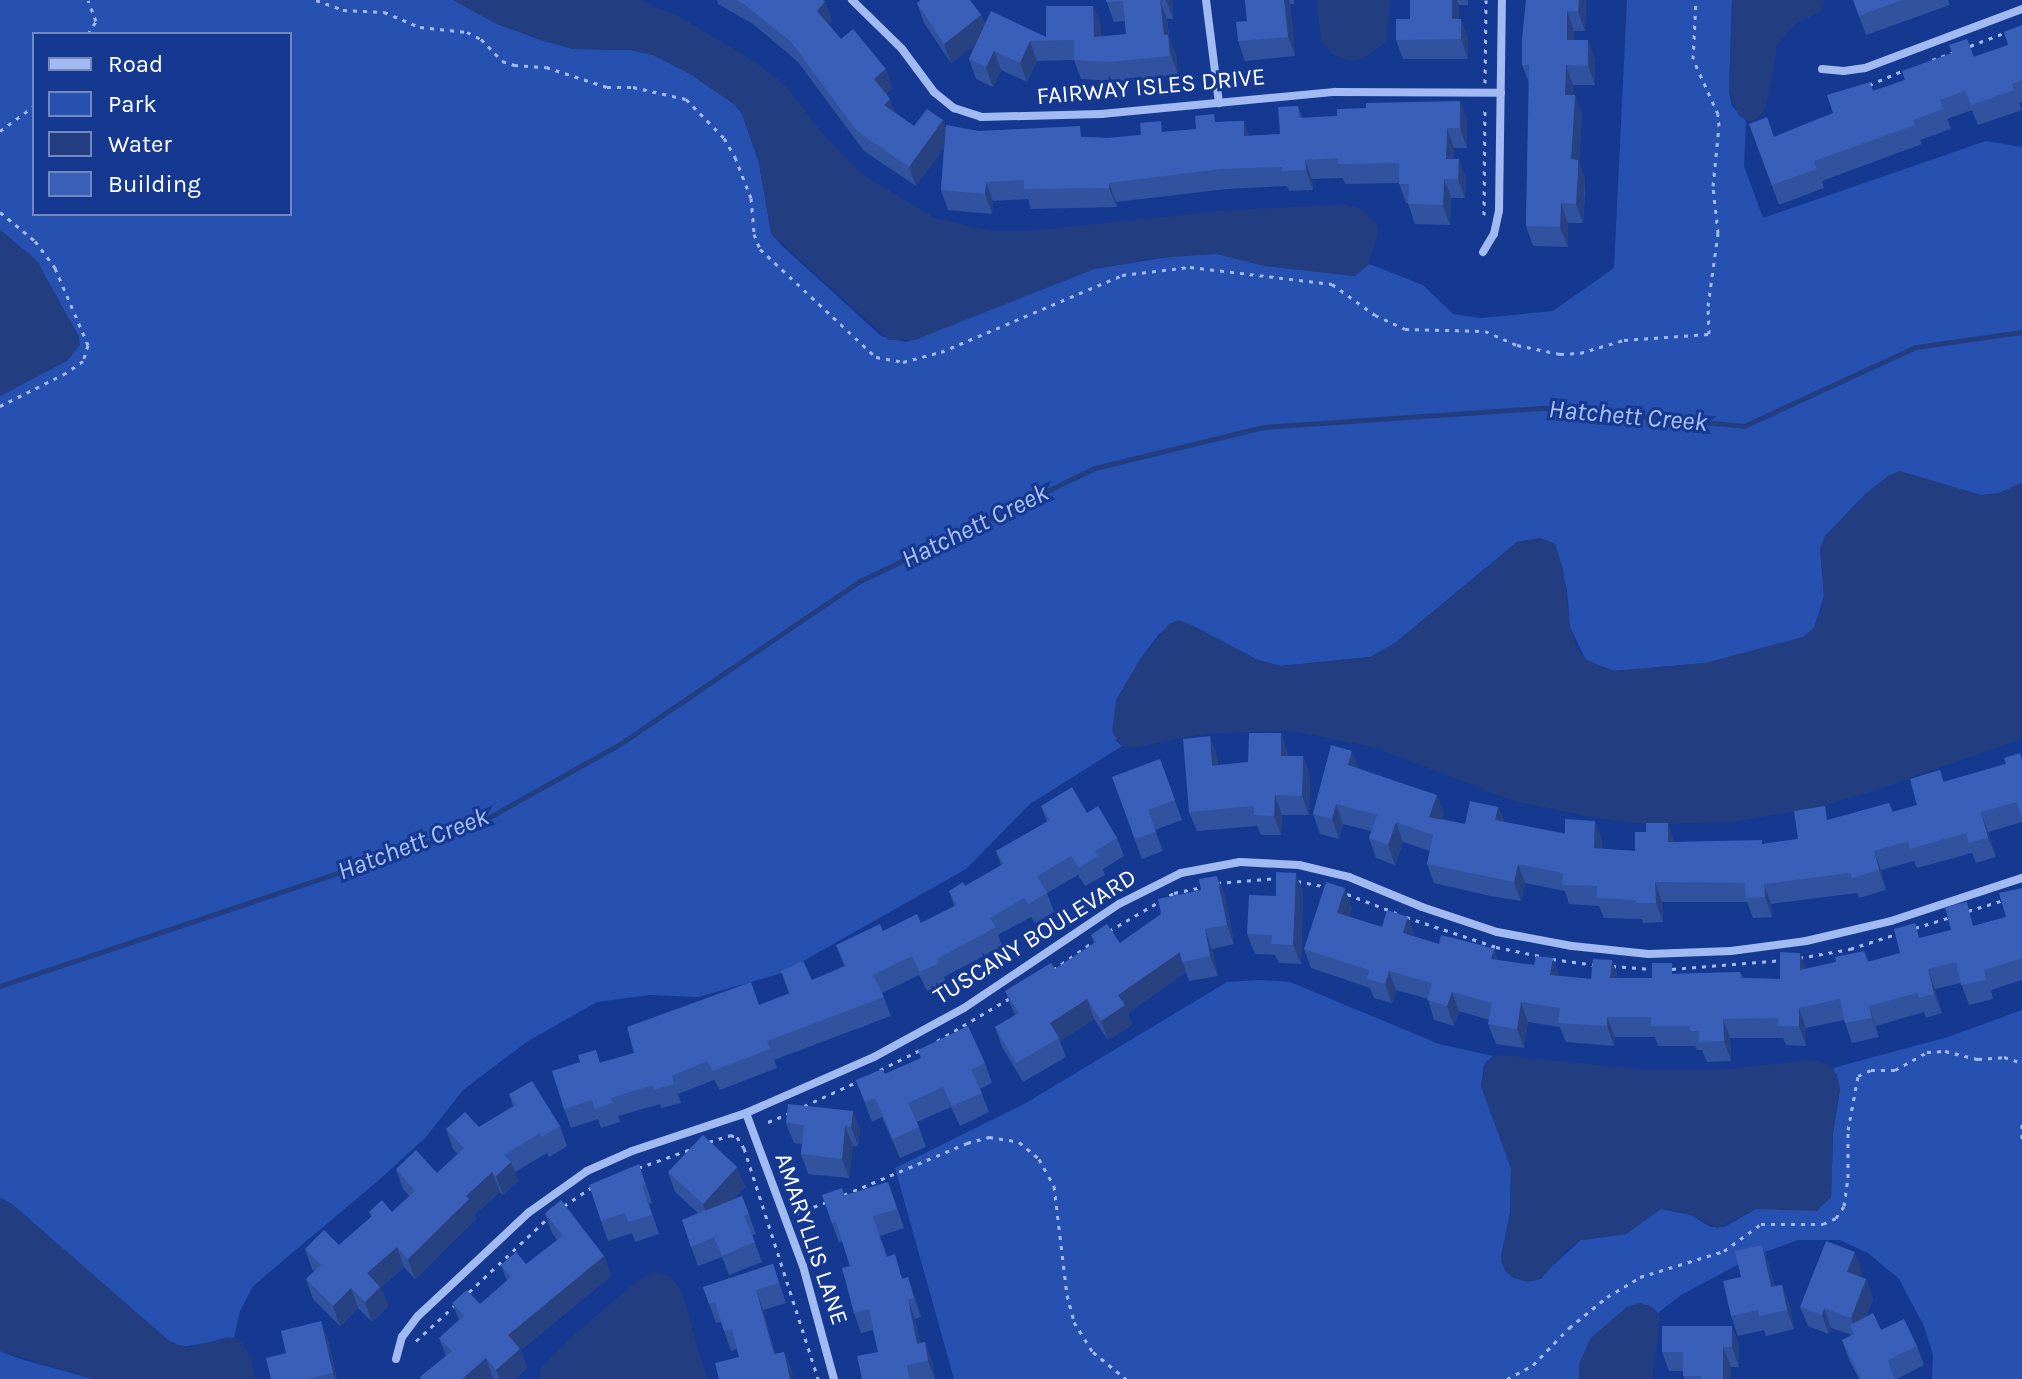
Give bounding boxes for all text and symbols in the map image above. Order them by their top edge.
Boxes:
legend [32,32,292,216]
text: Road [108,50,163,78]
street label: FAIRWAY ISLES DRIVE [1035,63,1267,111]
text: Park [108,90,157,118]
text: Water [108,130,172,158]
text: Building [108,170,201,198]
water label: Hatchett Creek [1547,394,1709,438]
water label: Hatchett Creek [897,477,1053,575]
water label: Hatchett Creek [333,801,493,887]
street label: TUSCANY BOULEVARD [928,863,1142,1011]
street label: AMARYLLIS LANE [768,1149,854,1329]

